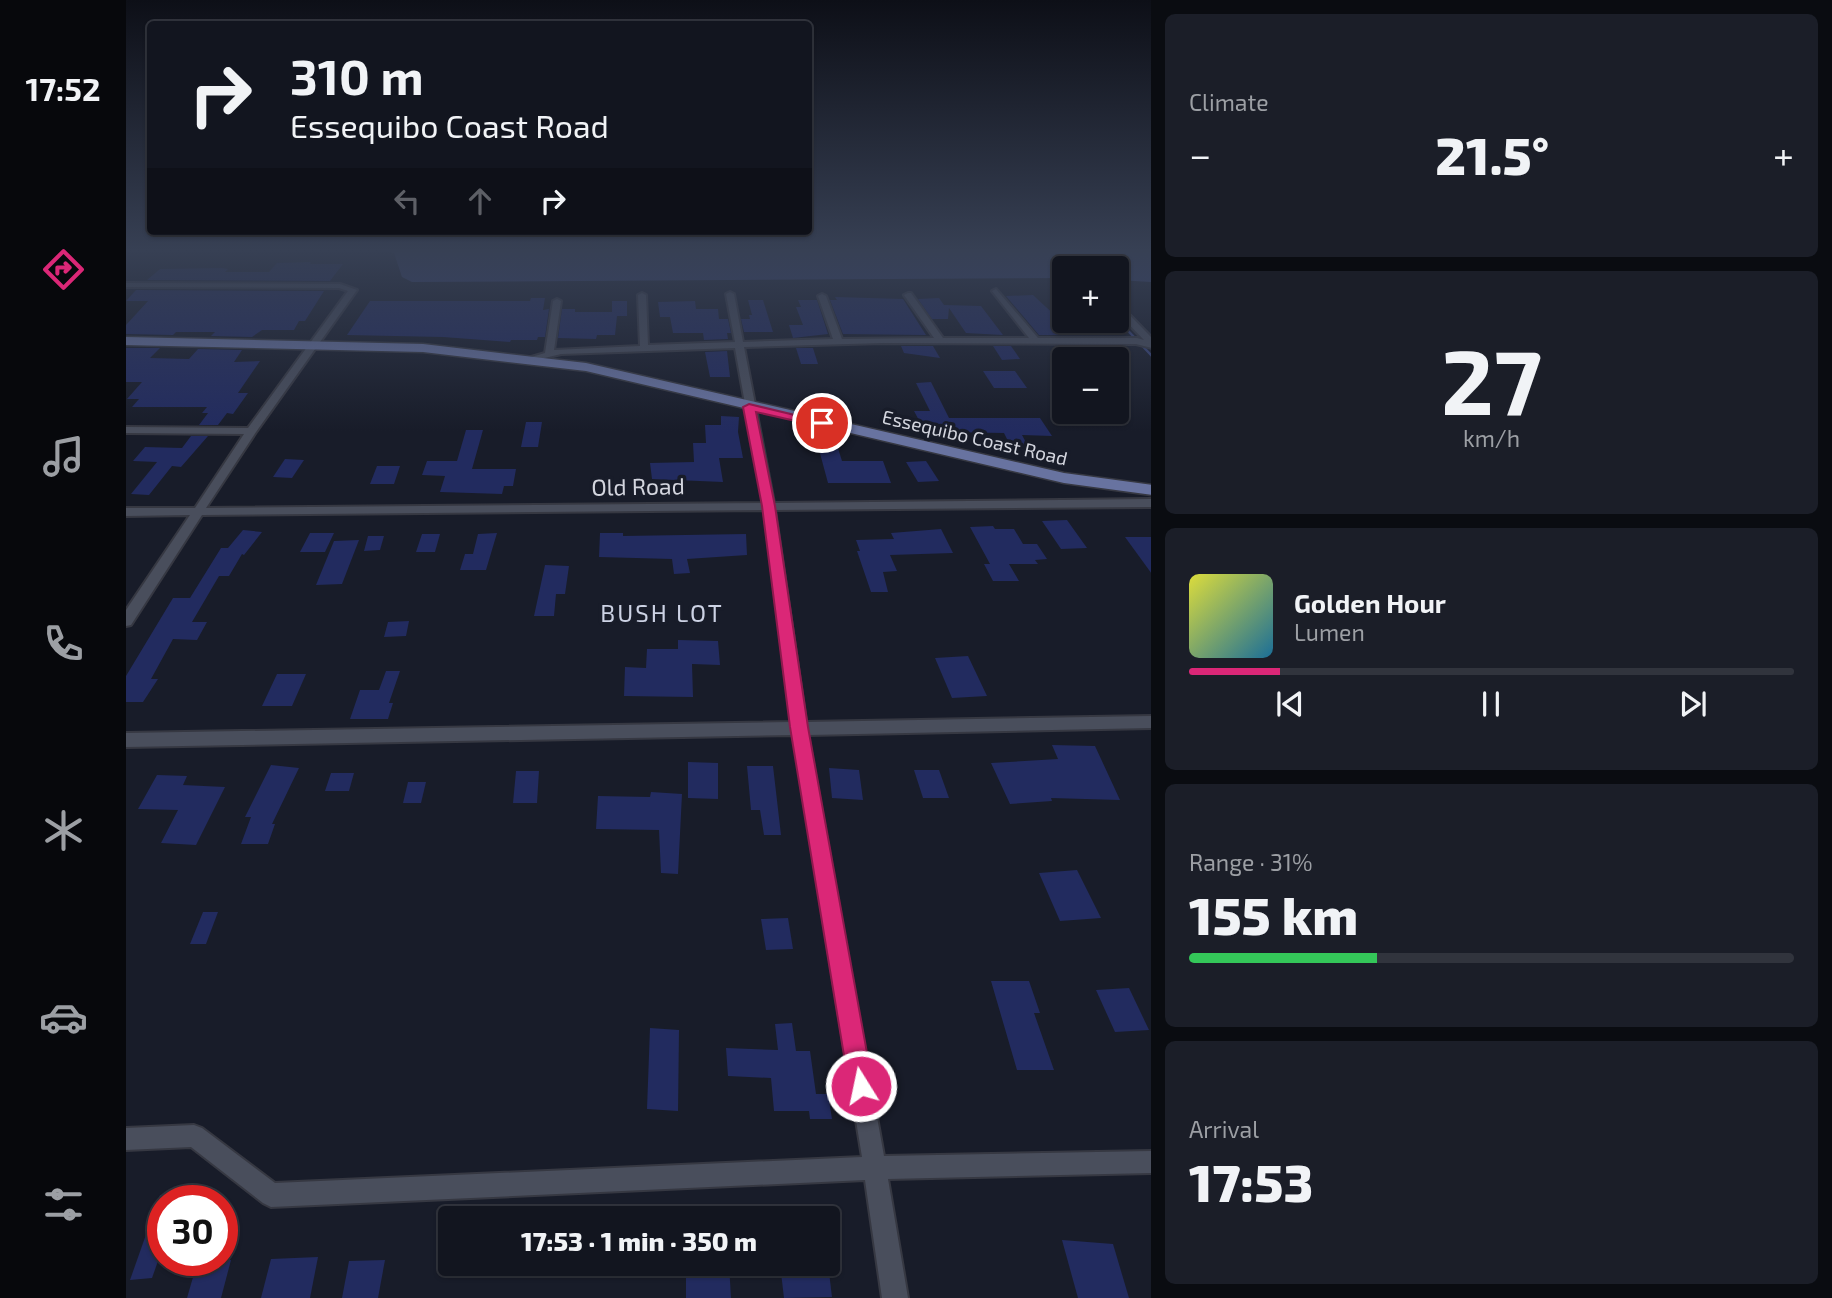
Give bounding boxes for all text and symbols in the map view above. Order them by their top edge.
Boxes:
text: 310 m [290,46,424,105]
icon: right [175,49,266,140]
text: 17:52 [25,69,101,107]
text: Climate [1189,88,1269,116]
text: Essequibo Coast Road [290,106,609,144]
text: 21.5° [1435,123,1549,185]
text: − [1189,131,1211,177]
text: + [1773,131,1794,177]
icon: left [388,182,426,220]
icon: ahead [461,182,499,220]
icon: right [534,182,572,220]
icon: directions [39,245,88,294]
map controls [1052,256,1129,424]
button: + [1052,256,1129,333]
text: 27 [1441,324,1542,433]
button: − [1052,347,1129,424]
pin [792,393,852,453]
icon: arrive [803,404,841,442]
street label: Essequibo Coast Road [880,404,1070,470]
text: km/h [1463,424,1520,452]
icon: music [39,432,88,481]
street label: Old Road [591,471,685,501]
text: Golden Hour [1294,587,1446,618]
district label: BUSH LOT [600,598,724,627]
text: Lumen [1294,618,1365,646]
icon: phone [39,619,88,668]
icon: previous [1271,685,1309,723]
icon: pause [1472,685,1510,723]
icon: next [1674,685,1712,723]
icon: climate [39,806,88,855]
text: Range · 31% [1189,848,1313,876]
text: 155 km [1189,883,1358,945]
icon: car [39,993,88,1042]
position arrow [824,1049,898,1123]
text: Arrival [1189,1115,1259,1143]
text: 17:53 [1189,1150,1313,1212]
icon: filters [39,1180,88,1229]
speed limit sign: 30 [147,1185,238,1276]
text: 17:53 · 1 min · 350 m [521,1225,757,1256]

